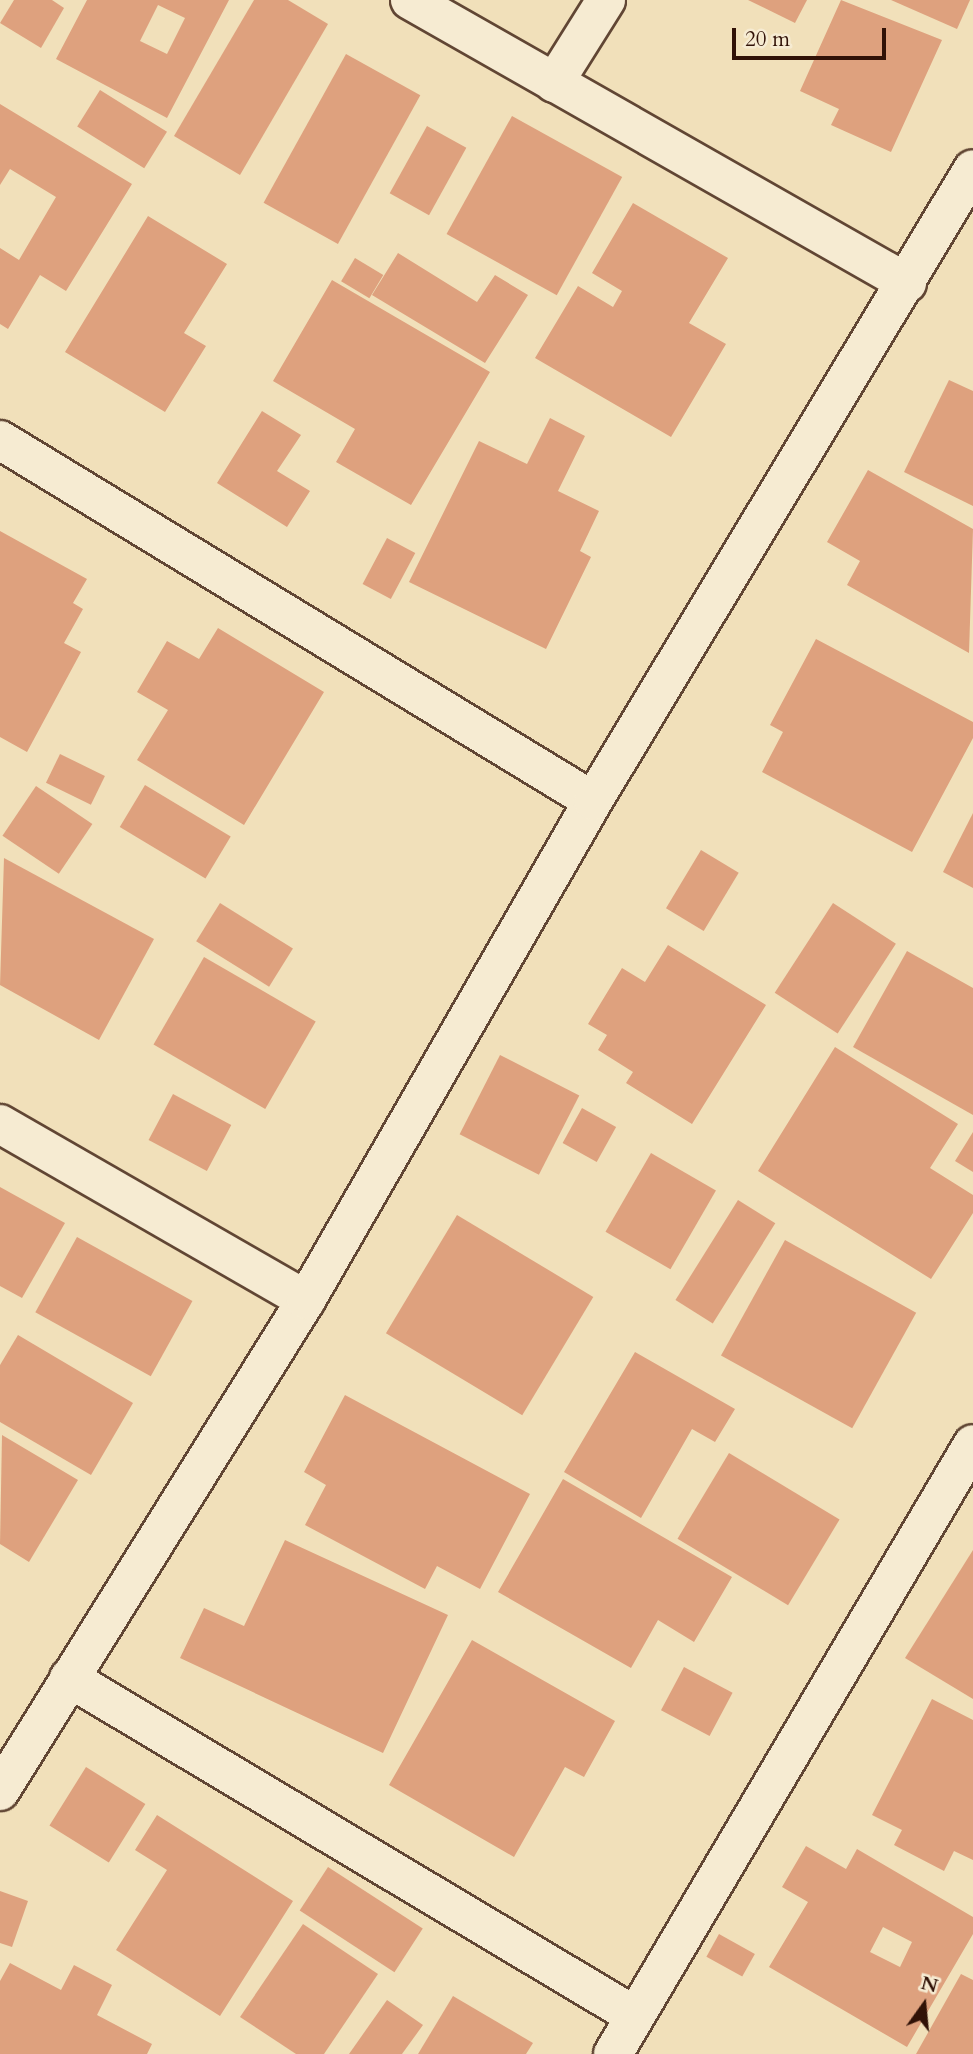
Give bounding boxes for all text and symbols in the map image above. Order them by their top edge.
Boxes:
scale bar [735,14,889,58]
text: 20 m [745,25,790,54]
north arrow [889,1970,959,2040]
text: N [918,1970,941,1999]

